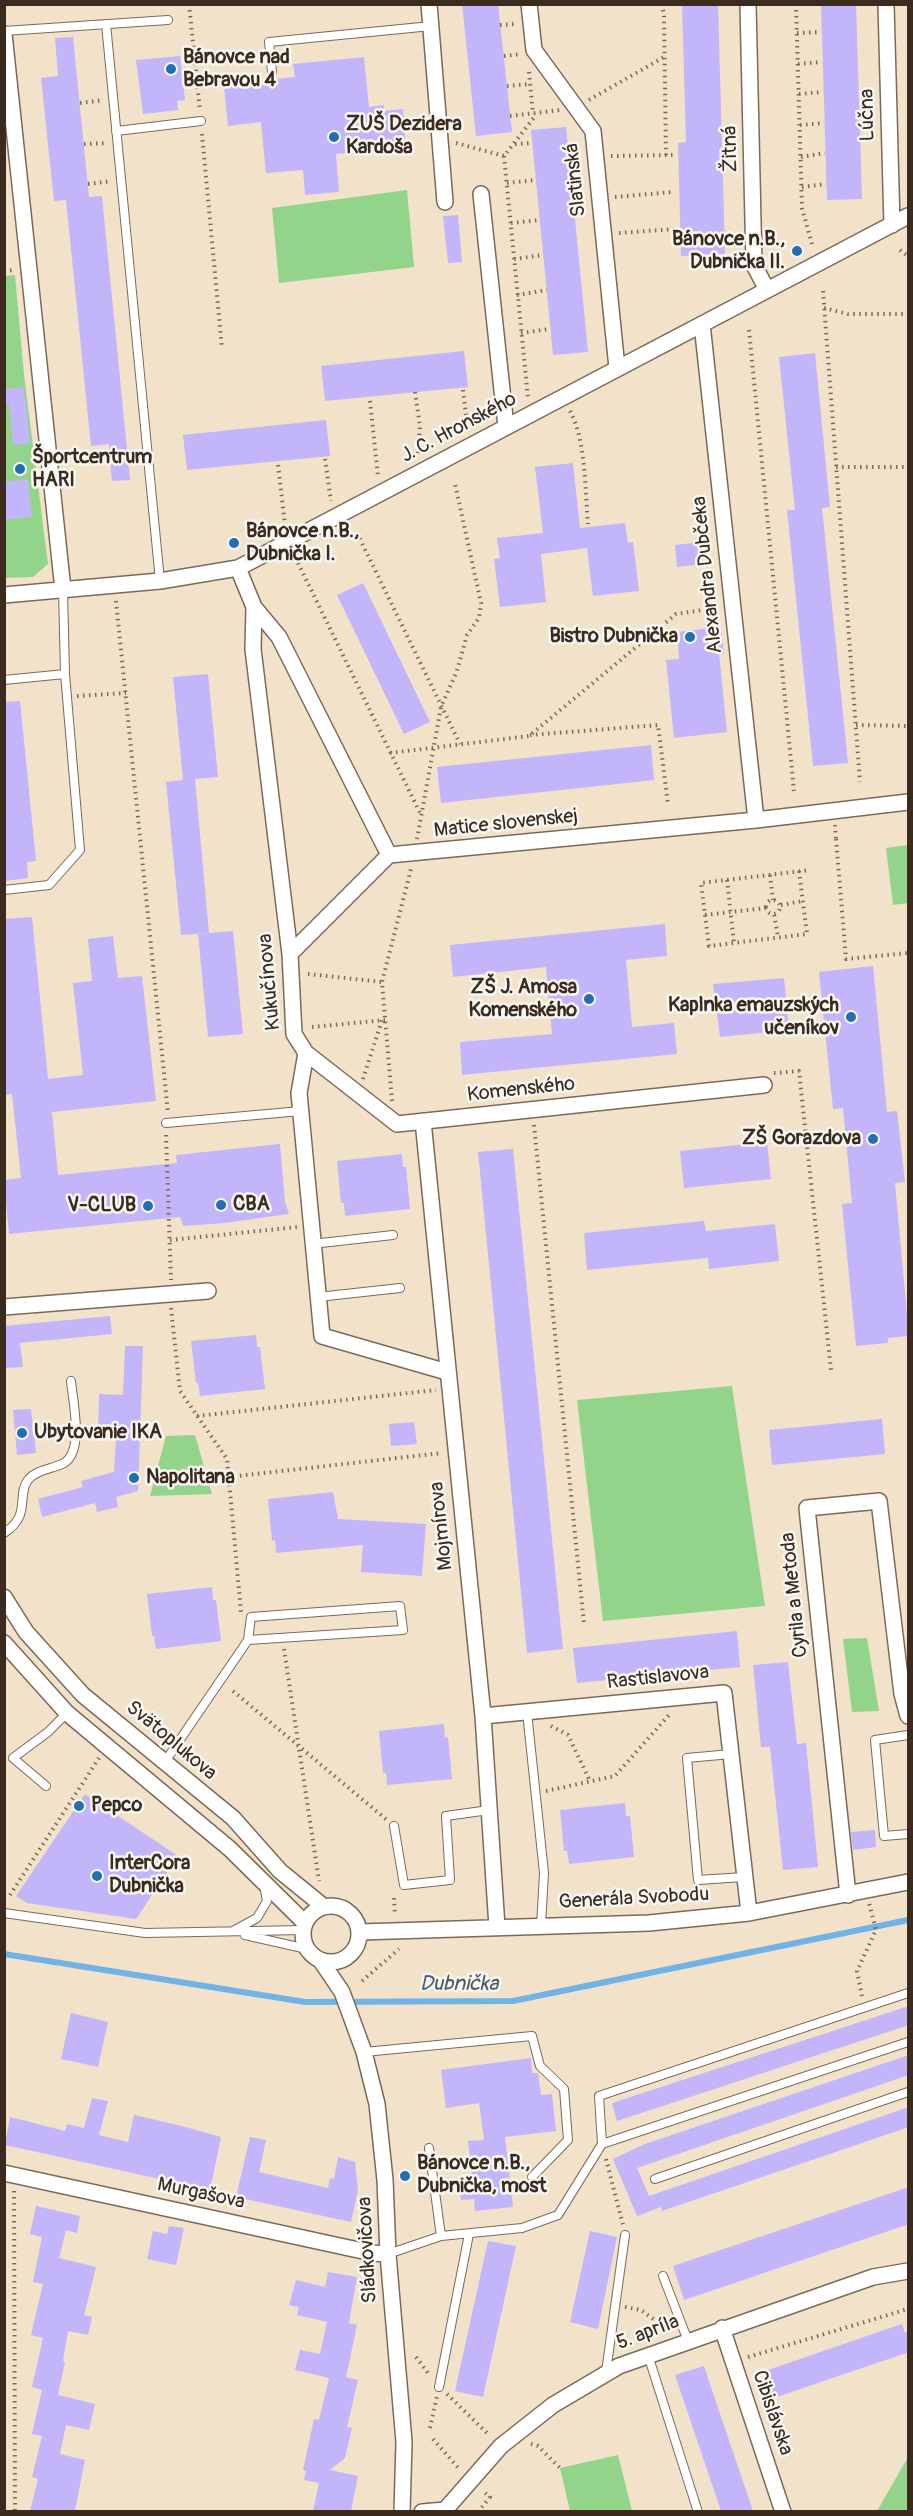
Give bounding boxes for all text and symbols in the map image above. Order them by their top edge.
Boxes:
place label: Bánovce nad Bebravou 4 [183,46,290,93]
marker: Bánovce nad Bebravou 4 [164,62,178,76]
street label: Lúčna [856,88,880,142]
place label: ZUŠ Dezidera Kardoša [346,113,462,160]
street label: Žitná [719,126,743,172]
marker: ZUŠ Dezidera Kardoša [327,130,341,144]
street label: Slatinská [560,142,592,218]
place label: Bánovce n.B., Dubnička II. [672,228,785,275]
marker: Bánovce n.B., Dubnička II. [790,244,804,258]
street label: J. C. Hronského [397,388,521,468]
place label: Športcentrum HARI [32,446,152,493]
marker: Športcentrum HARI [13,462,27,476]
street label: Alexandra Dubčeka [688,495,728,655]
place label: Bánovce n.B., Dubnička I. [246,520,359,567]
marker: Bánovce n.B., Dubnička I. [227,536,241,550]
place label: Bistro Dubnička [549,625,678,649]
marker: Bistro Dubnička [683,630,697,644]
street label: Matice slovenskej [433,805,579,843]
street label: Kukučínova [254,933,286,1031]
place label: ZŠ J. Amosa Komenského [469,976,577,1023]
marker: ZŠ J. Amosa Komenského [582,992,596,1006]
place label: Kaplnka emauzských učeníkov [668,994,839,1041]
marker: Kaplnka emauzských učeníkov [844,1010,858,1024]
street label: Komenského [466,1072,576,1108]
place label: ZŠ Gorazdova [742,1127,861,1151]
marker: ZŠ Gorazdova [866,1132,880,1146]
place label: CBA [233,1193,270,1217]
place label: V-CLUB [67,1194,136,1218]
marker: CBA [214,1198,228,1212]
marker: V-CLUB [141,1199,155,1213]
place label: Ubytovanie IKA [34,1421,162,1445]
marker: Ubytovanie IKA [15,1426,29,1440]
place label: Napolitana [146,1466,235,1490]
marker: Napolitana [127,1471,141,1485]
street label: Mojmírova [425,1481,459,1571]
street label: Cyrila a Metoda [776,1531,814,1659]
street label: Rastislavova [606,1661,710,1695]
street label: Svätoplukova [121,1696,221,1786]
place label: Pepco [91,1794,142,1818]
marker: Pepco [72,1799,86,1813]
place label: InterCora Dubnička [109,1852,190,1899]
marker: InterCora Dubnička [90,1869,104,1883]
street label: Generála Svobodu [558,1883,710,1915]
water label: Dubnička [420,1972,498,1998]
place label: Bánovce n.B., Dubnička, most [417,2152,546,2199]
marker: Bánovce n.B., Dubnička, most [398,2169,412,2183]
street label: Murgašova [155,2173,247,2215]
street label: Sládkovičova [353,2196,383,2304]
street label: 5. apríla [613,2310,683,2356]
street label: Cibislávska [746,2368,798,2458]

